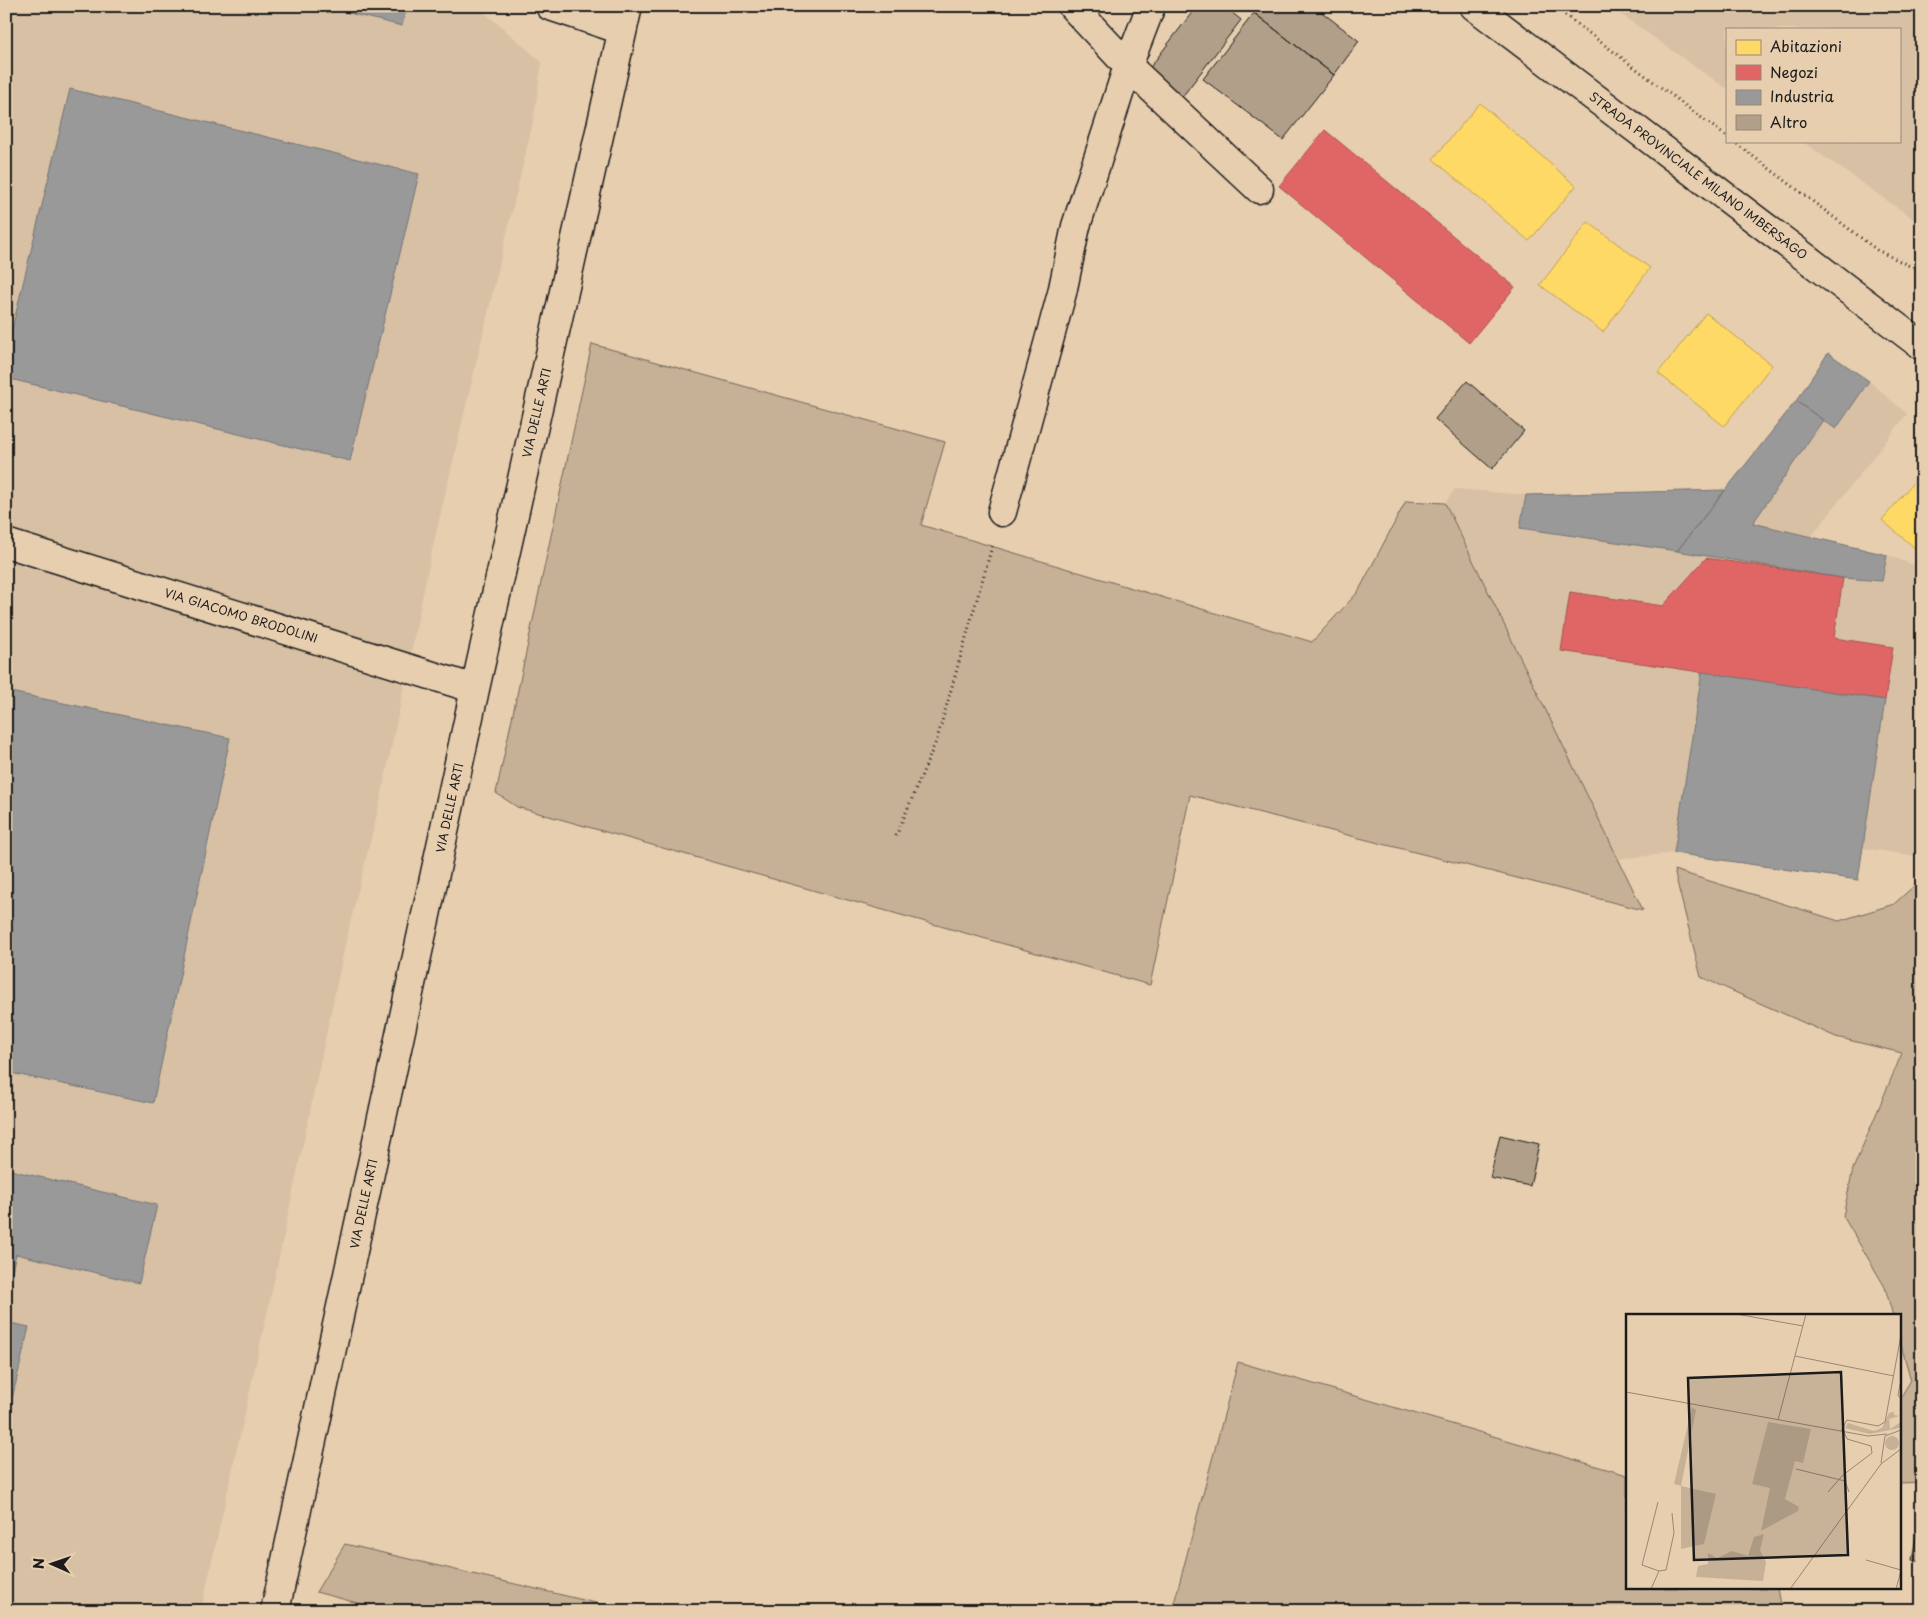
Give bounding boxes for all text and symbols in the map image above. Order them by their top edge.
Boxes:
legend [1726,28,1900,142]
text: Abitazioni [1770,34,1842,57]
text: Negozi [1770,60,1818,83]
text: Industria [1770,84,1834,107]
street label: STRADA PROVINCIALE MILANO IMBERSAGO [1586,87,1811,263]
text: Altro [1770,110,1807,133]
street label: VIA DELLE ARTI [517,366,555,459]
street label: VIA GIACOMO BRODOLINI [162,583,320,647]
street label: VIA DELLE ARTI [431,761,467,854]
street label: VIA DELLE ARTI [345,1157,381,1250]
inset map [1626,1314,1900,1590]
north arrow [28,1540,78,1590]
text: N [28,1558,49,1569]

